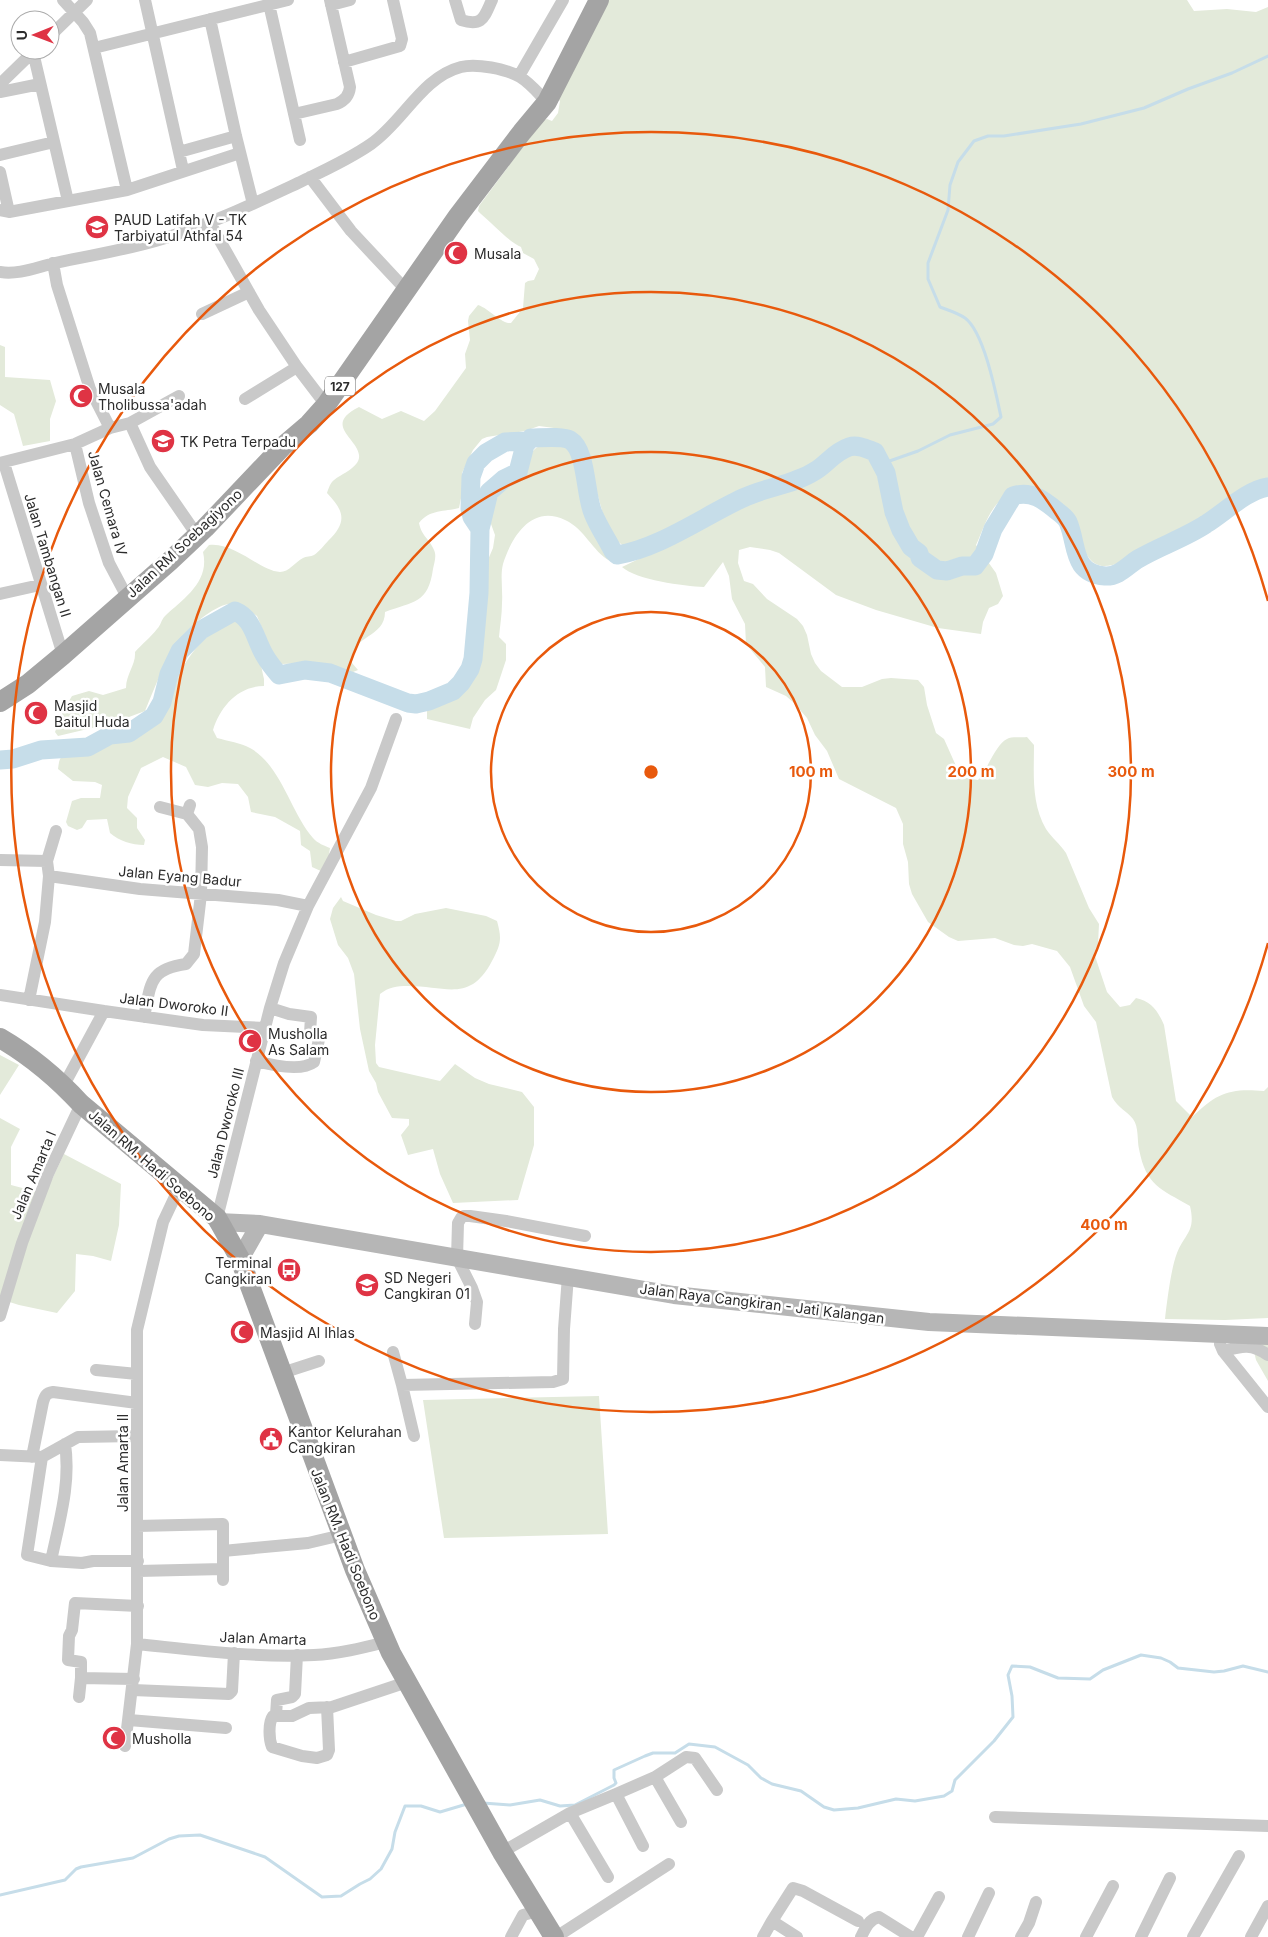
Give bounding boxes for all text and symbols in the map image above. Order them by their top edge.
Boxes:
north arrow [10,10,60,60]
text: U [13,30,30,41]
place label: PAUD Latifah V - TK Tarbiyatul Athfal 54 [114,211,248,244]
school or university icon: PAUD Latifah V - TK Tarbiyatul Athfal 54 [84,214,110,240]
mosque icon: Musala [443,240,469,266]
place label: Musala [474,245,521,262]
road number: 127 [325,376,355,396]
place label: Musala Tholibussa'adah [98,380,207,413]
mosque icon: Musala Tholibussa'adah [68,383,94,409]
school or university icon: TK Petra Terpadu [150,428,176,454]
place label: TK Petra Terpadu [180,433,296,450]
street label: Jalan Cemara IV [85,449,131,558]
street label: Jalan RM Soebagiyono [123,485,245,601]
street label: Jalan Tambangan II [21,491,75,619]
place label: Masjid Baitul Huda [54,697,130,730]
mosque icon: Masjid Baitul Huda [23,700,49,726]
text: 100 m [789,762,833,781]
text: 200 m [948,762,994,781]
text: 300 m [1107,762,1155,781]
centre of rings [642,763,660,781]
street label: Jalan Eyang Badur [118,862,242,890]
street label: Jalan Dworoko II [119,989,229,1019]
place label: Musholla As Salam [268,1025,329,1058]
mosque icon: Musholla As Salam [237,1028,263,1054]
street label: Jalan Dworoko III [203,1066,247,1180]
street label: Jalan RM. Hadi Soebono [85,1105,219,1225]
street label: Jalan Amarta I [7,1128,59,1222]
text: 400 m [1080,1215,1128,1234]
place label: Terminal Cangkiran [205,1254,272,1287]
bus stop icon: Terminal Cangkiran [276,1257,302,1283]
place label: SD Negeri Cangkiran 01 [384,1269,470,1302]
school or university icon: SD Negeri Cangkiran 01 [354,1272,380,1298]
street label: Jalan Raya Cangkiran - Jati Kalangan [639,1280,885,1326]
mosque icon: Masjid Al Ihlas [229,1319,255,1345]
place label: Masjid Al Ihlas [260,1324,355,1341]
street label: Jalan Amarta II [114,1414,131,1512]
place label: Kantor Kelurahan Cangkiran [288,1423,402,1456]
public building icon: Kantor Kelurahan Cangkiran [258,1426,284,1452]
street label: Jalan RM. Hadi Soebono [308,1466,384,1622]
street label: Jalan Amarta [219,1628,307,1648]
mosque icon: Musholla [101,1725,127,1751]
place label: Musholla [132,1730,192,1747]

